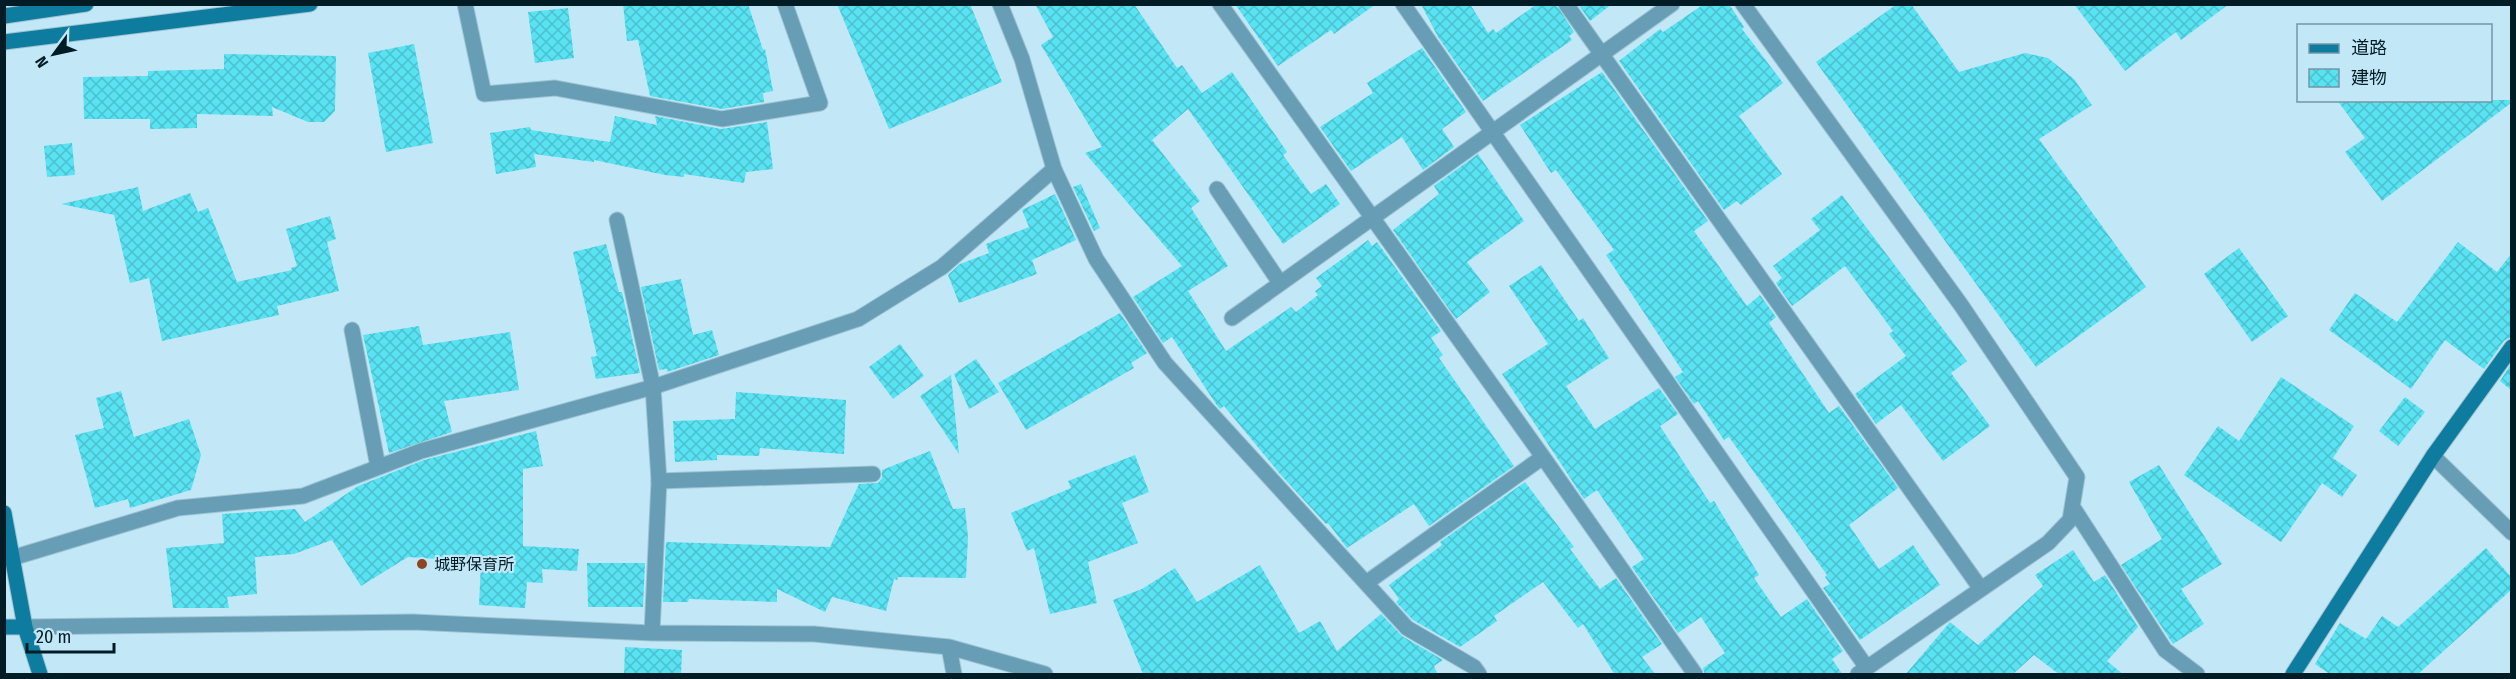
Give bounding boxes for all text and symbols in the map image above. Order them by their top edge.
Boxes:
north arrow [24,24,84,84]
legend [2297,24,2492,102]
text: 道路 [2351,37,2387,59]
text: N [31,53,52,71]
text: 建物 [2351,67,2387,89]
place label: 城野保育所 [434,555,514,574]
marker: 城野保育所 [415,557,429,571]
scale bar [27,616,114,654]
text: 20 m [36,626,71,648]

